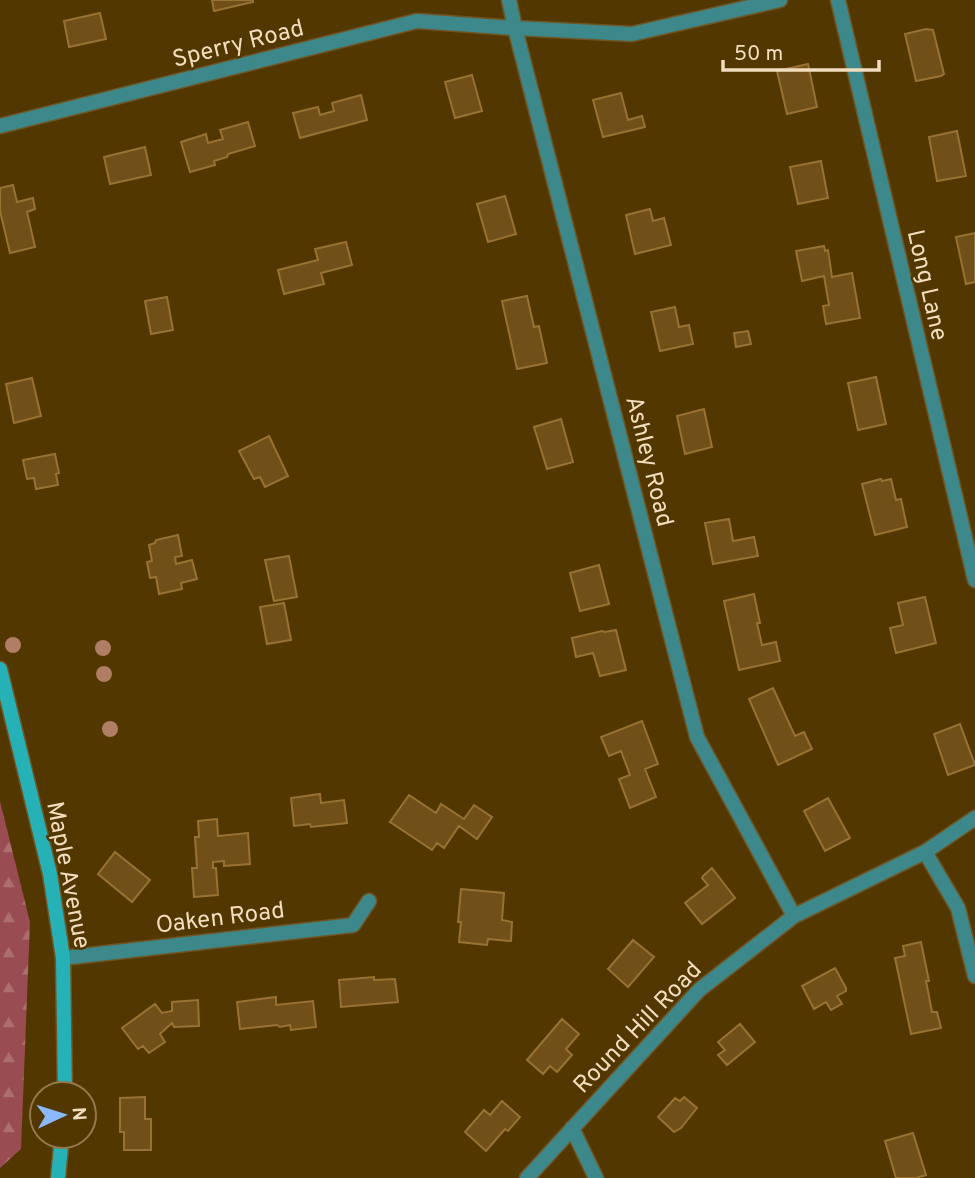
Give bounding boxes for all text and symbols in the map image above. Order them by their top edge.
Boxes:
street label: Sperry Road [170,14,307,76]
scale bar [723,28,879,72]
text: 50 m [734,41,783,68]
street label: Long Lane [899,227,953,344]
street label: Ashley Road [617,393,679,530]
street label: Maple Avenue [38,799,96,951]
street label: Oaken Road [154,896,286,942]
street label: Round Hill Road [568,956,709,1101]
north arrow [28,1080,98,1150]
text: N [66,1106,90,1122]

